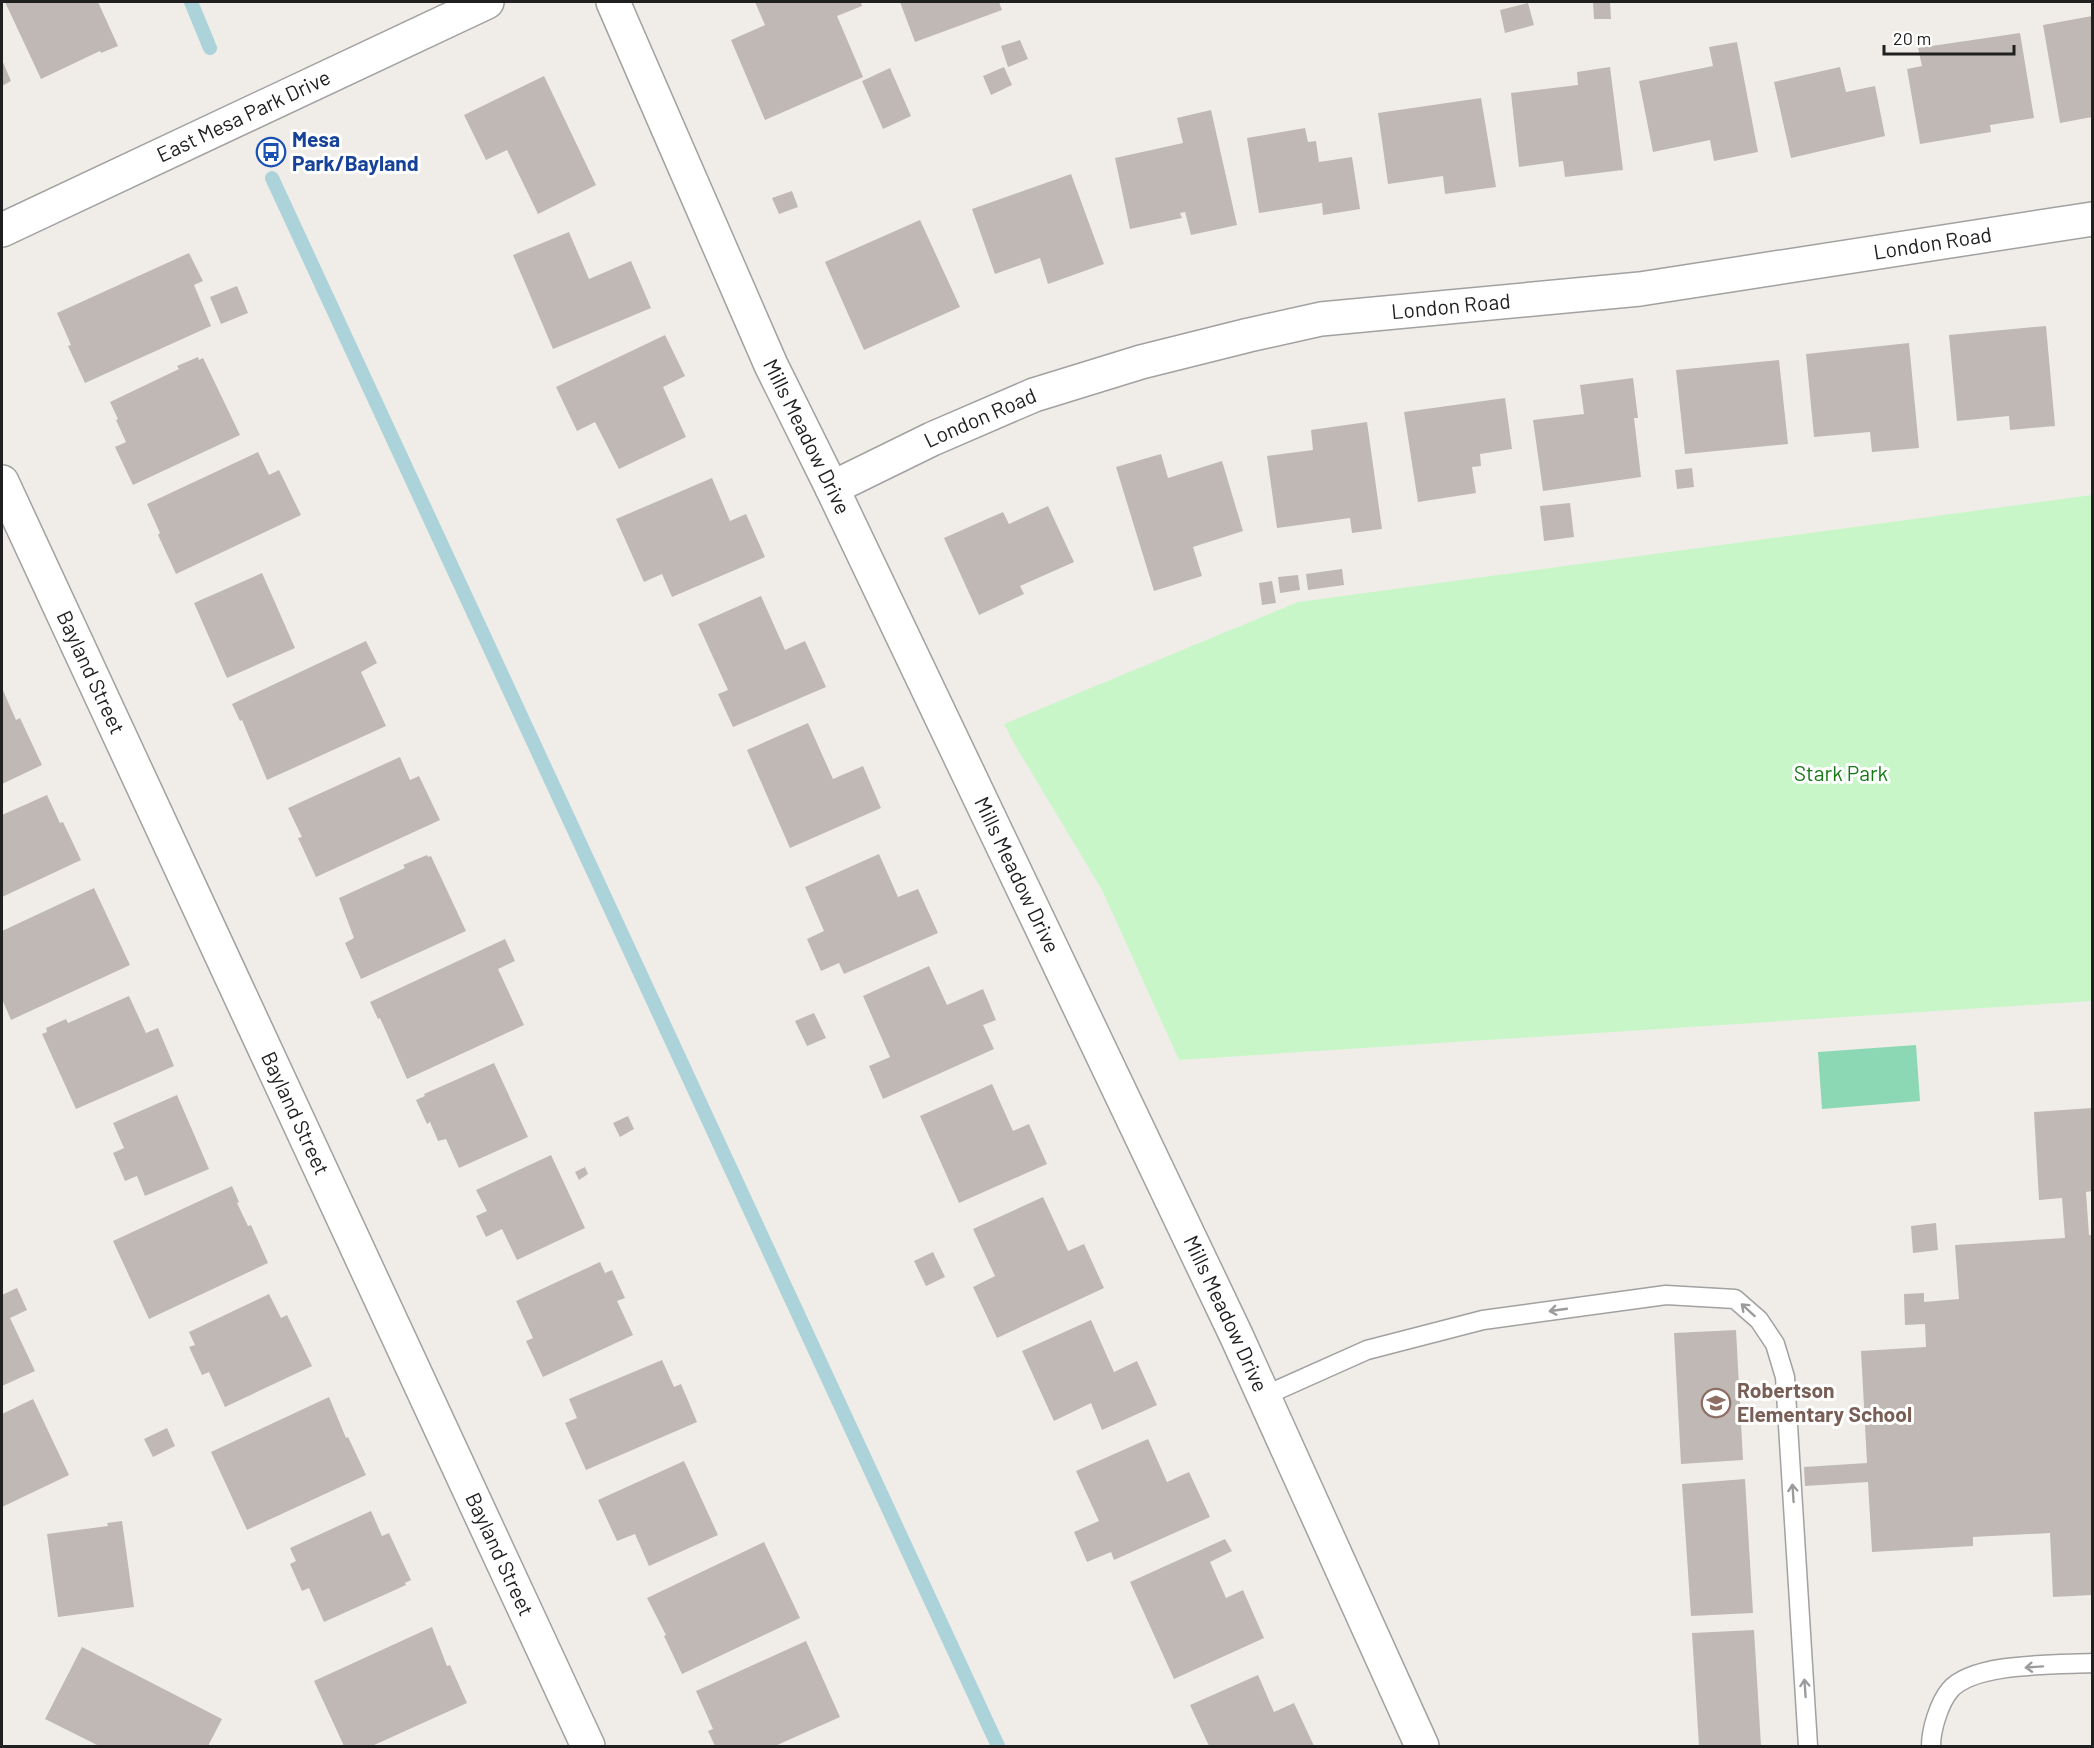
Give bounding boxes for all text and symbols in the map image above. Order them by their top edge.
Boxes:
scale bar [1884,18,2014,56]
text: 20 m [1893,27,1931,49]
street label: East Mesa Park Drive [152,64,334,167]
place label: Mesa Park/Bayland [292,126,419,175]
bus stop icon: Mesa Park/Bayland [255,136,287,168]
street label: London Road [1871,221,1993,264]
street label: London Road [1390,287,1511,323]
street label: Mills Meadow Drive [759,354,857,518]
street label: London Road [919,382,1040,452]
street label: Bayland Street [52,606,131,738]
park label: Stark Park [1794,760,1888,785]
street label: Mills Meadow Drive [970,792,1066,956]
street label: Bayland Street [257,1047,335,1178]
street label: Mills Meadow Drive [1179,1231,1274,1395]
one-way arrow [1740,1303,1755,1317]
one-way arrow [1549,1304,1568,1315]
place label: Robertson Elementary School [1737,1377,1912,1426]
school or university icon: Robertson Elementary School [1700,1387,1732,1419]
one-way arrow [1787,1484,1798,1504]
street label: Bayland Street [461,1488,540,1619]
one-way arrow [2025,1661,2045,1672]
one-way arrow [1799,1679,1810,1699]

